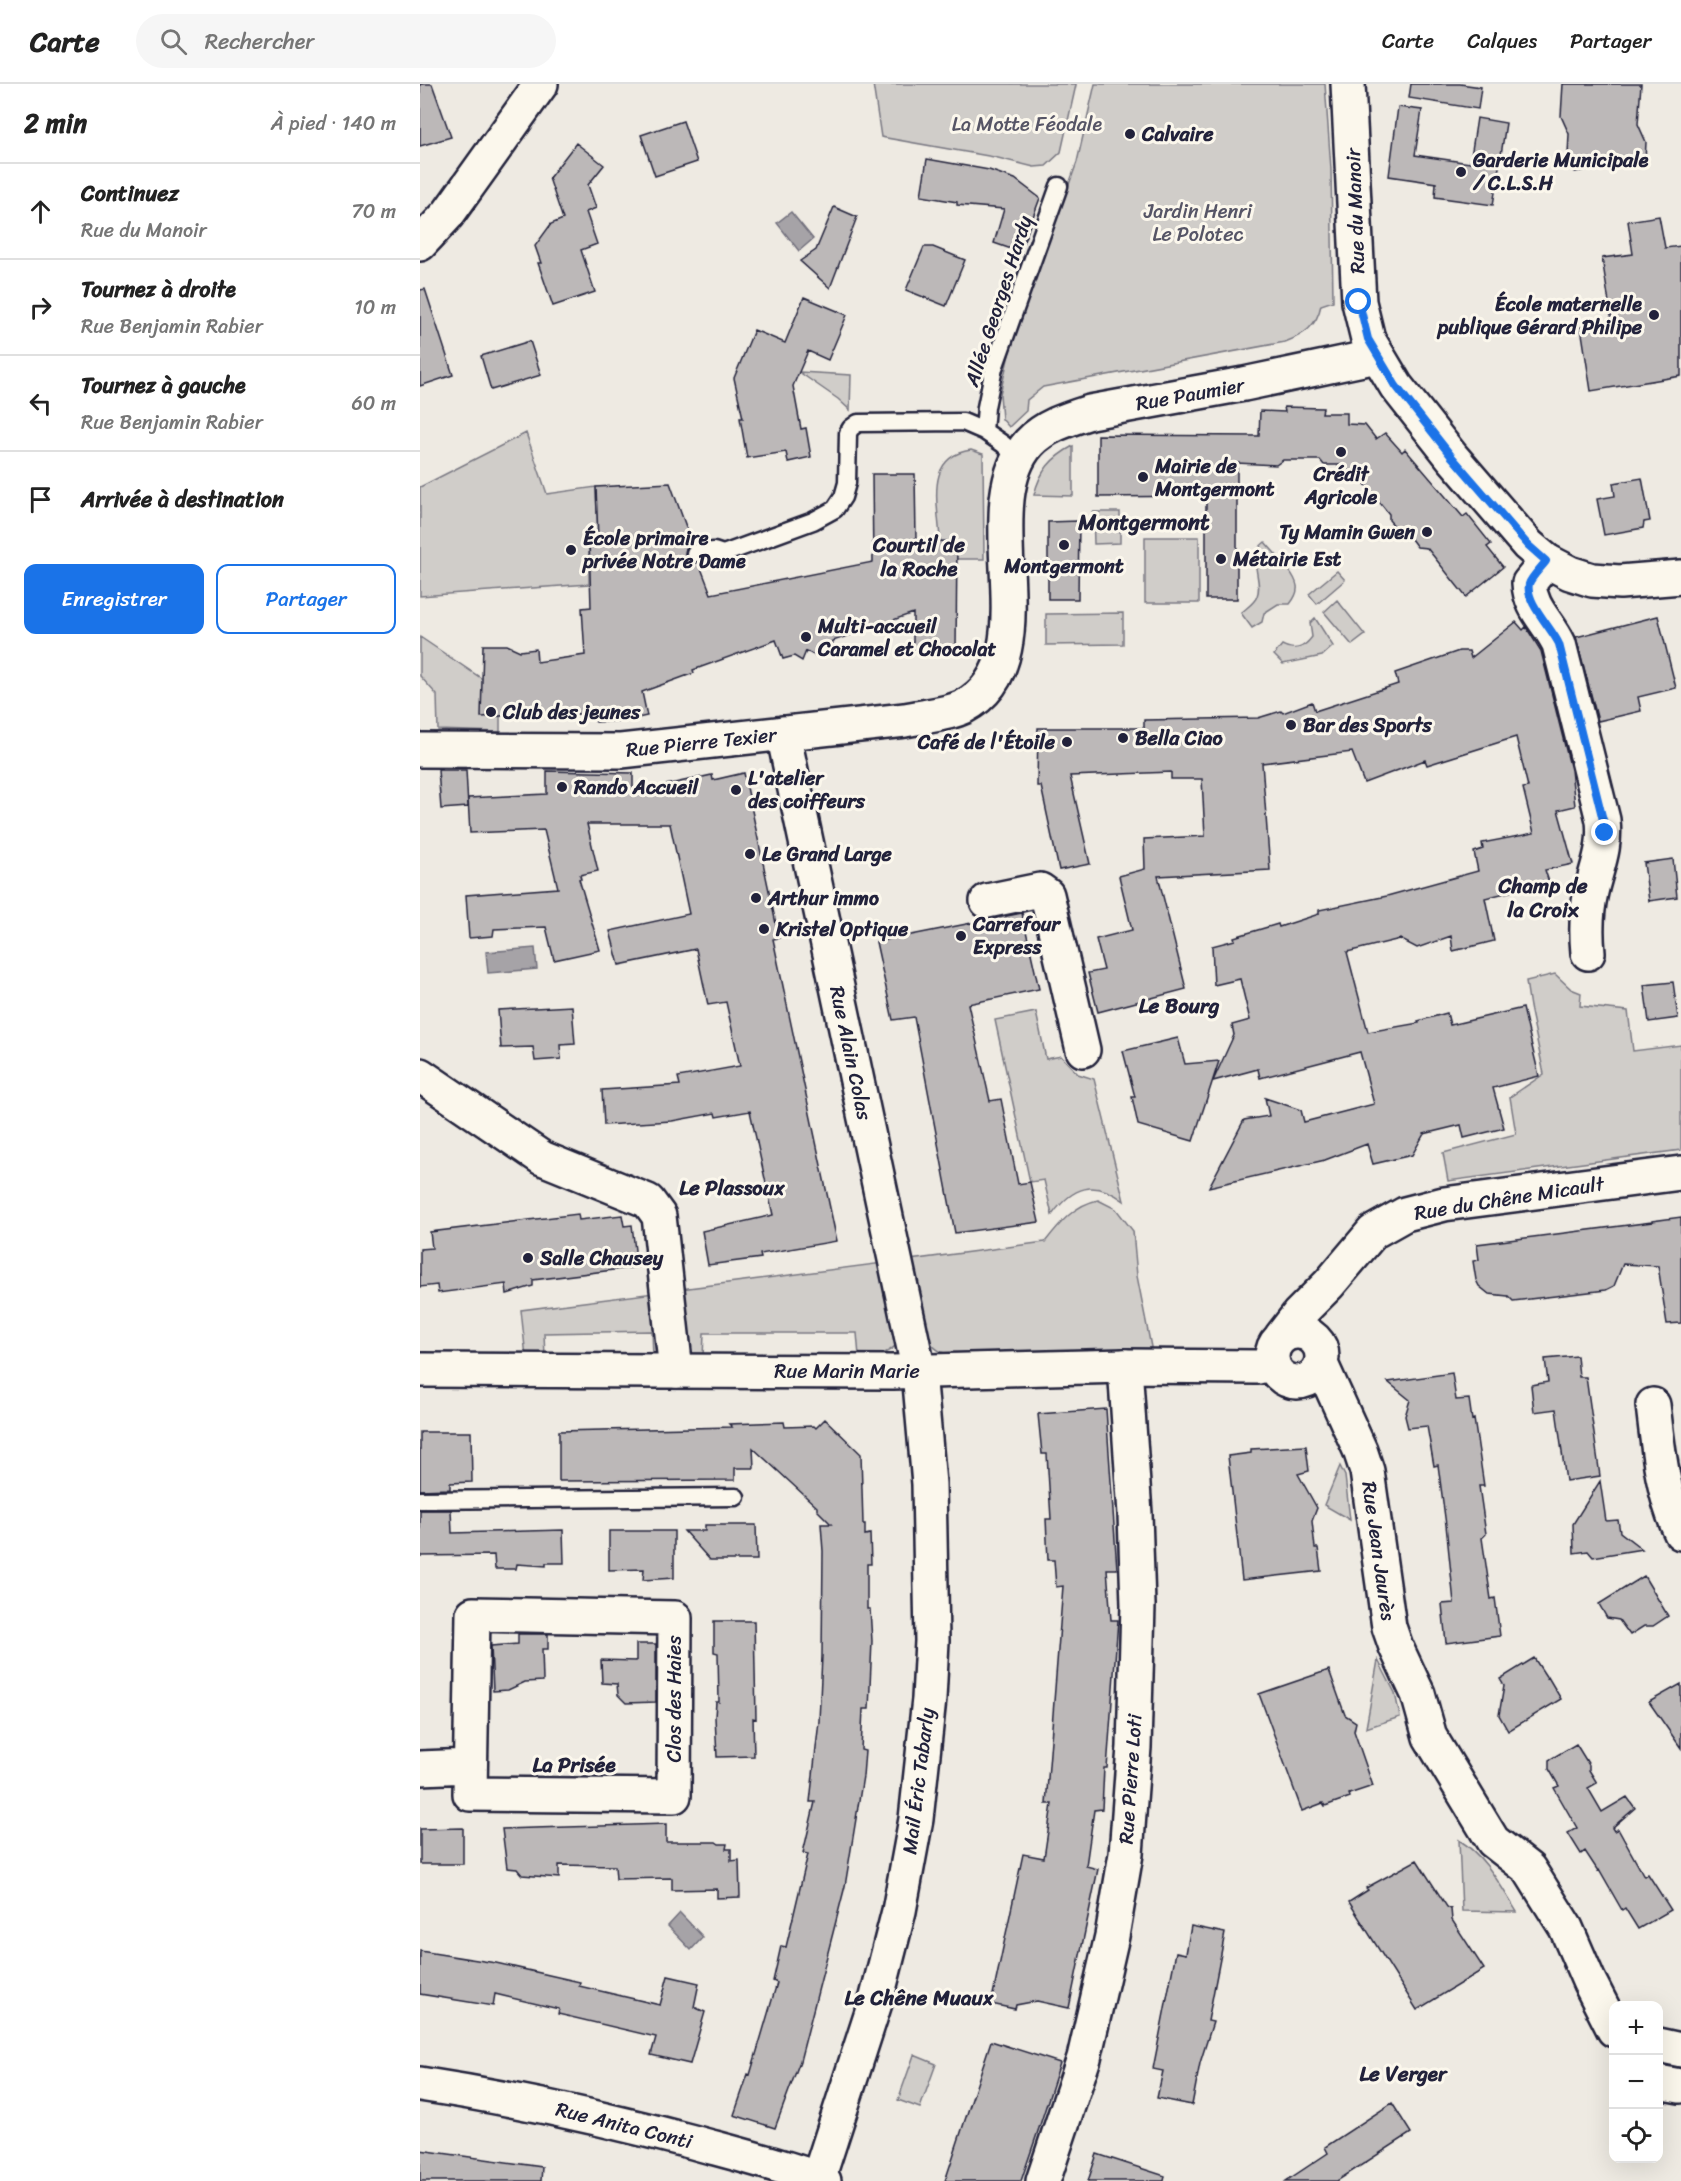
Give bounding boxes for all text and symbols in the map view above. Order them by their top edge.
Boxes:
search box [136,14,556,68]
text: Carte [30,17,100,66]
text: Rechercher [205,22,314,61]
text: Carte [1382,22,1434,60]
text: Calques [1467,22,1537,60]
text: Partager [1570,22,1651,60]
icon: search [157,25,190,58]
text: 2 min [24,100,87,146]
text: À pied · 140 m [271,106,396,141]
park label: La Motte Féodale [952,107,1103,142]
place label: Calvaire [1141,117,1214,152]
marker: Calvaire [1123,127,1137,141]
place label: Garderie Municipale / C.L.S.H [1472,143,1649,201]
street label: Rue du Manoir [1336,147,1375,274]
marker: Garderie Municipale / C.L.S.H [1454,165,1468,179]
text: Continuez [81,174,179,213]
text: 70 m [351,194,396,229]
park label: Jardin Henri Le Polotec [1143,194,1253,252]
icon: ahead [24,195,57,228]
street label: Allée Georges Hardy [954,210,1043,392]
text: Rue du Manoir [81,213,207,248]
text: Tournez à droite [81,270,236,309]
place label: École maternelle publique Gérard Philipe [1436,287,1643,345]
route start [1345,288,1371,314]
text: 10 m [354,290,396,325]
icon: right [24,291,57,324]
marker: École maternelle publique Gérard Philipe [1647,308,1661,322]
text: Rue Benjamin Rabier [81,309,263,344]
text: Tournez à gauche [81,366,246,405]
street label: Rue Paumier [1133,367,1249,421]
text: 60 m [351,386,396,421]
icon: left [24,387,57,420]
text: Rue Benjamin Rabier [81,405,263,440]
marker: Crédit Agricole [1334,445,1348,459]
place label: Mairie de Montgermont [1154,449,1275,507]
place label: Crédit Agricole [1304,457,1378,515]
marker: Mairie de Montgermont [1136,470,1150,484]
text: Arrivée à destination [81,480,284,519]
icon: arrive [24,483,57,516]
district label: Montgermont [1077,503,1210,542]
place label: Ty Mamin Gwen [1279,515,1415,550]
place label: École primaire privée Notre Dame [581,521,746,579]
marker: Ty Mamin Gwen [1420,525,1434,539]
district label: Courtil de la Roche [872,526,965,588]
marker: Montgermont [1057,538,1071,552]
place label: Métairie Est [1232,542,1341,577]
marker: École primaire privée Notre Dame [564,543,578,557]
place label: Montgermont [1003,549,1124,584]
marker: Métairie Est [1214,552,1228,566]
button: Enregistrer [24,564,204,634]
button: Partager [216,564,396,634]
place label: Multi-accueil Caramel et Chocolat [817,609,997,667]
marker: Multi-accueil Caramel et Chocolat [799,630,813,644]
place label: Club des jeunes [502,695,641,730]
marker: Club des jeunes [484,705,498,719]
place label: Bar des Sports [1303,708,1433,743]
street label: Rue Pierre Texier [624,717,780,768]
marker: Bar des Sports [1284,718,1298,732]
place label: Bella Ciao [1135,721,1224,756]
place label: Café de l'Étoile [917,725,1056,760]
marker: Bella Ciao [1116,731,1130,745]
marker: Café de l'Étoile [1060,735,1074,749]
place label: L'atelier des coiffeurs [748,761,866,819]
place label: Rando Accueil [573,770,699,805]
marker: Rando Accueil [555,780,569,794]
marker: L'atelier des coiffeurs [729,783,743,797]
route end [1591,819,1617,845]
place label: Le Grand Large [762,837,893,872]
marker: Le Grand Large [743,847,757,861]
district label: Champ de la Croix [1497,867,1588,929]
place label: Arthur immo [767,881,879,916]
marker: Arthur immo [749,891,763,905]
place label: Carrefour Express [972,907,1061,965]
place label: Kristel Optique [775,912,909,947]
marker: Kristel Optique [757,922,771,936]
marker: Carrefour Express [954,929,968,943]
street label: Rue Alain Colas [819,983,882,1124]
district label: Le Bourg [1139,987,1220,1025]
street label: Rue du Chêne Micault [1412,1166,1607,1231]
district label: Le Plassoux [679,1169,785,1207]
place label: Salle Chausey [539,1241,664,1276]
marker: Salle Chausey [521,1251,535,1265]
street label: Rue Marin Marie [774,1354,920,1389]
street label: Rue Jean Jaurès [1351,1479,1406,1624]
street label: Clos des Haies [657,1635,692,1763]
street label: Mail Éric Tabarly [892,1705,945,1856]
street label: Rue Pierre Loti [1108,1711,1153,1845]
district label: La Prisée [532,1746,616,1784]
district label: Le Chêne Muaux [844,1979,994,2017]
map controls [1609,2001,1663,2163]
button: + [1609,2001,1663,2055]
district label: Le Verger [1359,2055,1448,2093]
button: − [1609,2055,1663,2109]
street label: Rue Anita Conti [552,2092,696,2159]
button: locate [1609,2109,1663,2163]

